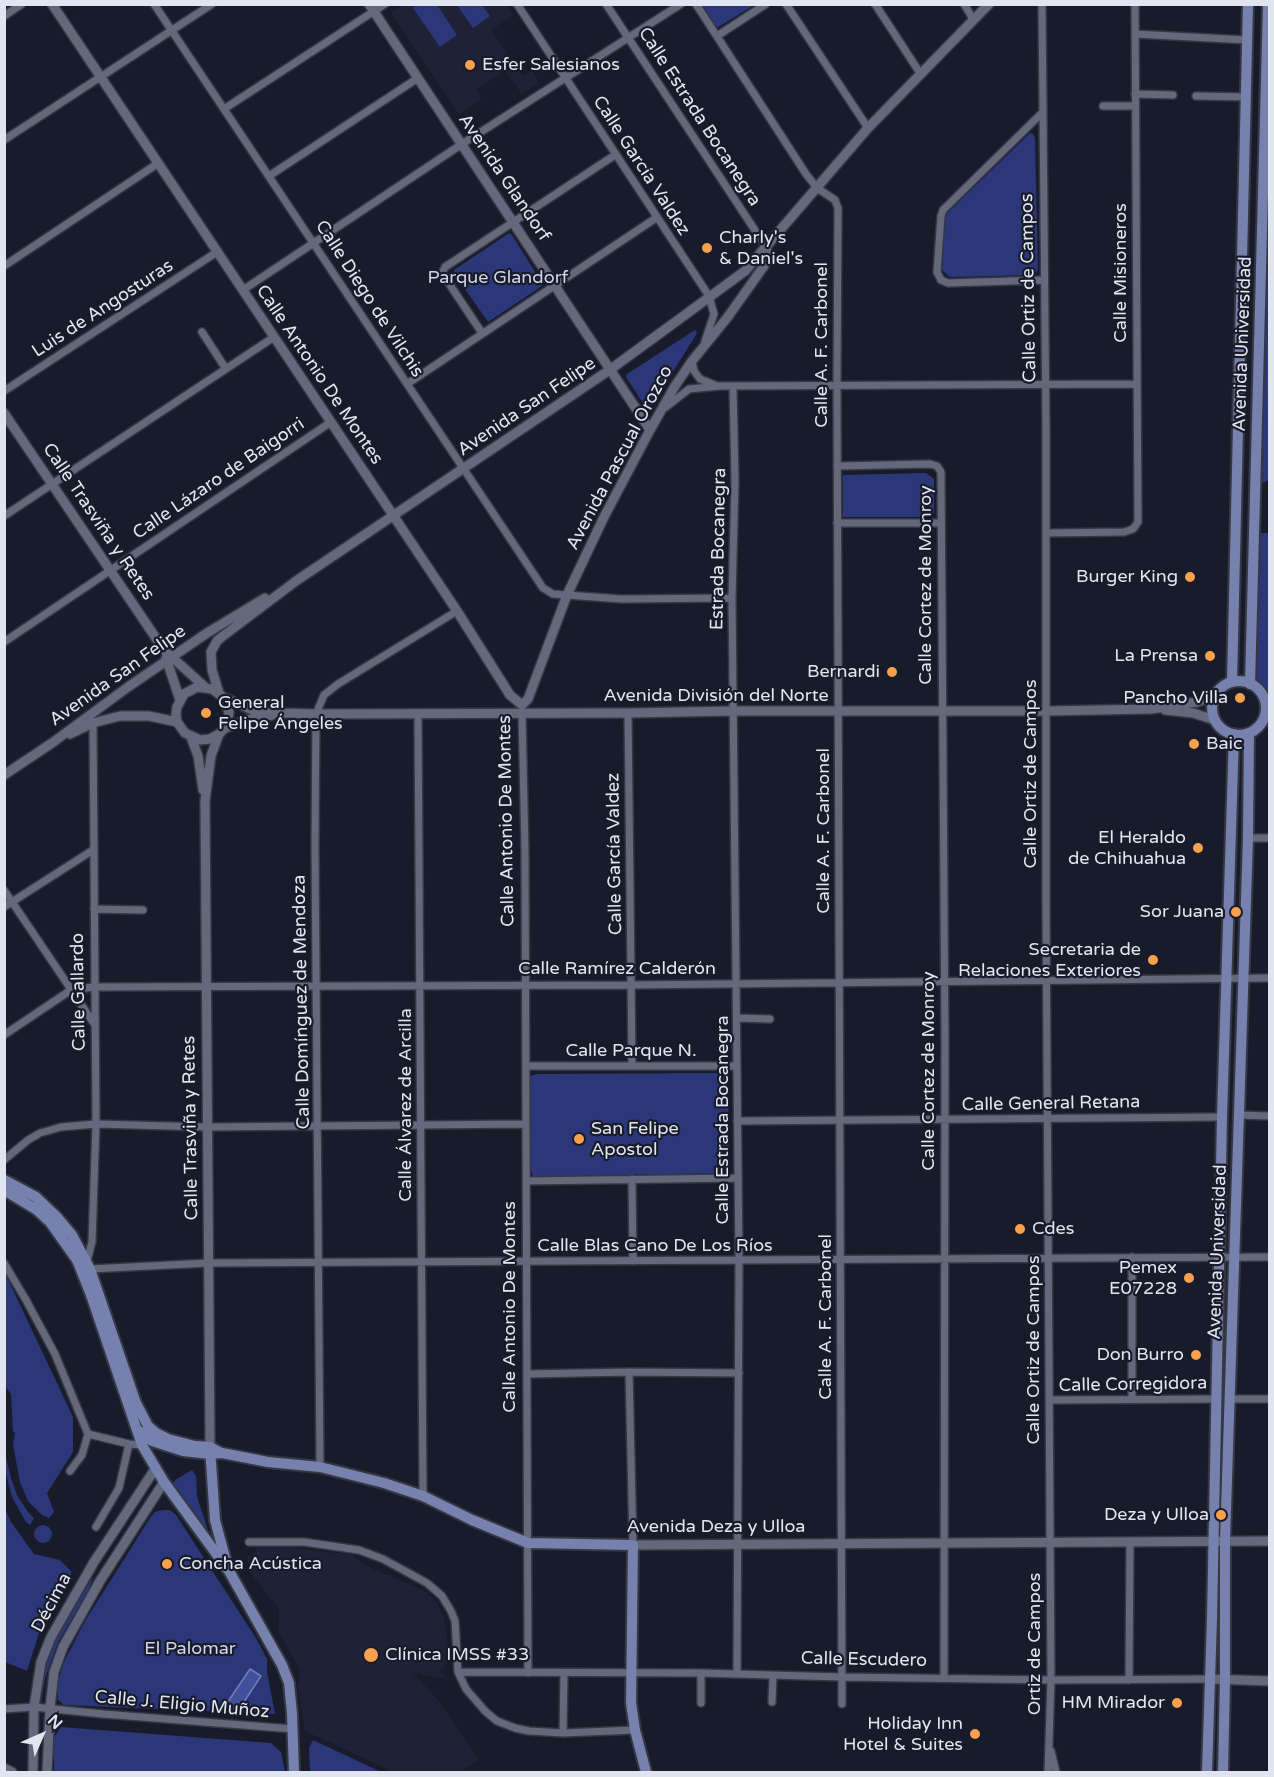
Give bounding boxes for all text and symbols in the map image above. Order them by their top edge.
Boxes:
street label: Calle Estrada Bocanegra [633,23,765,211]
place label: Esfer Salesianos [482,54,620,76]
marker: Esfer Salesianos [463,58,477,72]
street label: Calle García Valdez [588,92,694,240]
street label: Avenida Glandorf [453,110,555,246]
street label: Calle Ortiz de Campos [1017,193,1041,383]
street label: Calle Misioneros [1110,203,1132,343]
street label: Calle Diego de Vilchis [310,217,428,381]
place label: Charly's & Daniel's [719,227,803,270]
marker: Charly's & Daniel's [700,241,714,255]
street label: Luis de Angosturas [28,255,178,363]
street label: Avenida Universidad [1229,256,1257,432]
street label: Calle A. F. Carbonel [811,262,833,428]
park label: Parque Glandorf [428,267,568,289]
street label: Calle Antonio De Montes [251,281,387,469]
street label: Avenida San Felipe [454,353,600,461]
street label: Avenida Pascual Orozco [562,362,678,554]
street label: Calle Lázaro de Baigorri [129,414,309,544]
street label: Calle Trasviña y Retes [37,439,159,605]
street label: Estrada Bocanegra [707,468,731,630]
street label: Calle Cortez de Monroy [915,485,937,685]
place label: Burger King [1076,566,1178,588]
marker: Burger King [1183,570,1197,584]
street label: Avenida San Felipe [46,621,190,731]
place label: La Prensa [1114,645,1198,667]
marker: La Prensa [1203,649,1217,663]
place label: Bernardi [807,661,880,683]
marker: Bernardi [885,665,899,679]
street label: Calle Ortiz de Campos [1020,679,1042,869]
street label: Avenida División del Norte [603,685,829,707]
place label: Pancho Villa [1123,687,1228,709]
marker: Pancho Villa [1233,691,1247,705]
place label: General Felipe Ángeles [218,692,343,734]
marker: General Felipe Ángeles [199,706,213,720]
street label: Calle Antonio De Montes [494,715,520,927]
place label: Baic [1206,733,1243,755]
marker: Baic [1187,737,1201,751]
street label: Calle A. F. Carbonel [813,748,835,914]
street label: Calle García Valdez [603,773,627,935]
place label: El Heraldo de Chihuahua [1068,827,1186,870]
marker: El Heraldo de Chihuahua [1191,841,1205,855]
street label: Calle Domínguez de Mendoza [289,875,315,1129]
place label: Sor Juana [1140,901,1224,923]
marker: Sor Juana [1229,905,1243,919]
street label: Calle Gallardo [67,933,91,1051]
place label: Secretaria de Relaciones Exteriores [958,939,1141,982]
marker: Secretaria de Relaciones Exteriores [1146,953,1160,967]
street label: Calle Ramírez Calderón [518,958,716,980]
street label: Calle Cortez de Monroy [918,971,940,1171]
street label: Calle Álvarez de Arcilla [395,1008,417,1202]
street label: Calle Estrada Bocanegra [712,1016,734,1224]
street label: Calle Trasviña y Retes [179,1036,203,1220]
street label: Calle Parque N. [565,1040,697,1062]
street label: Calle General Retana [961,1092,1141,1116]
place label: San Felipe Apostol [591,1118,679,1160]
marker: San Felipe Apostol [572,1132,586,1146]
street label: Avenida Universidad [1204,1164,1232,1340]
street label: Calle Antonio De Montes [499,1201,521,1413]
place label: Cdes [1032,1218,1074,1240]
marker: Cdes [1013,1222,1027,1236]
street label: Calle A. F. Carbonel [815,1234,837,1400]
street label: Calle Blas Cano De Los Ríos [537,1235,773,1257]
street label: Calle Ortiz de Campos [1023,1255,1045,1445]
place label: Pemex E07228 [1109,1257,1177,1300]
marker: Pemex E07228 [1182,1271,1196,1285]
place label: Don Burro [1096,1344,1184,1366]
marker: Don Burro [1189,1348,1203,1362]
street label: Calle Corregidora [1059,1373,1207,1397]
place label: Deza y Ulloa [1104,1504,1209,1526]
marker: Deza y Ulloa [1214,1508,1228,1522]
street label: Avenida Deza y Ulloa [627,1516,805,1538]
place label: Concha Acústica [179,1553,322,1575]
marker: Concha Acústica [160,1557,174,1571]
street label: Décima [27,1570,77,1636]
street label: Ortiz de Campos [1024,1573,1046,1715]
park label: El Palomar [144,1638,236,1660]
place label: Clínica IMSS #33 [385,1644,529,1666]
marker: Clínica IMSS #33 [362,1646,380,1664]
street label: Calle Escudero [801,1648,927,1672]
street label: Calle J. Eligio Muñoz [94,1687,270,1723]
place label: HM Mirador [1061,1692,1165,1714]
marker: HM Mirador [1170,1696,1184,1710]
north arrow [12,1705,72,1765]
text: N [43,1711,66,1734]
place label: Holiday Inn Hotel & Suites [843,1713,963,1756]
marker: Holiday Inn Hotel & Suites [968,1727,982,1741]

